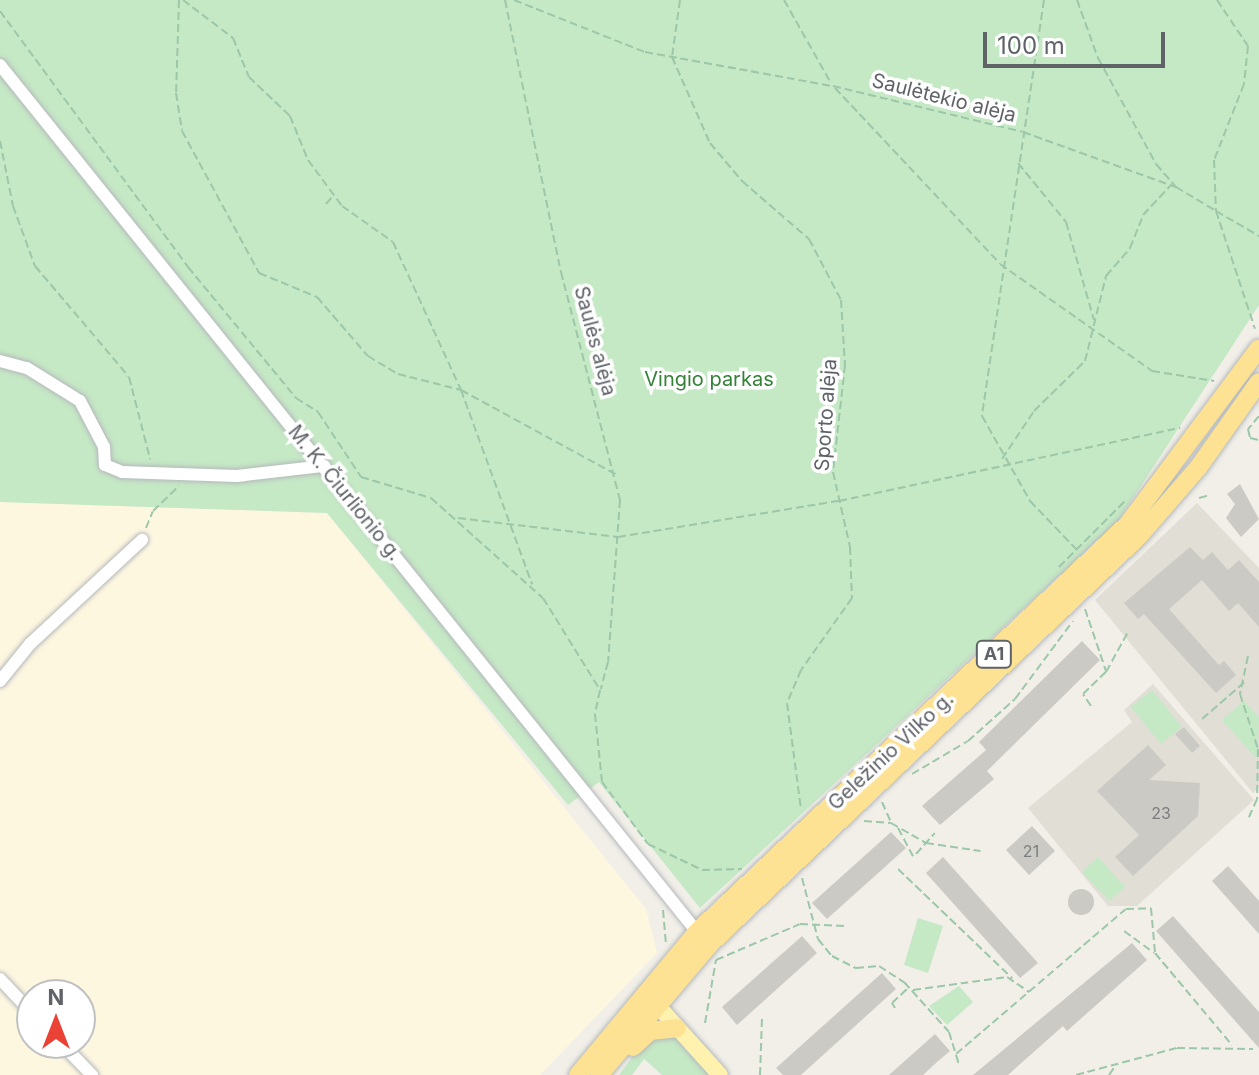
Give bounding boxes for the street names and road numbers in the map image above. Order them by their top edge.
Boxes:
street label: Saulėtekio alėja [869,68,1019,128]
street label: Saulės alėja [569,284,621,398]
street label: Sporto alėja [810,358,842,472]
street label: M. K. Čiurlionio g. [283,420,407,566]
road number: A1 [974,640,1014,668]
street label: Geležinio Vilko g. [823,687,959,815]

